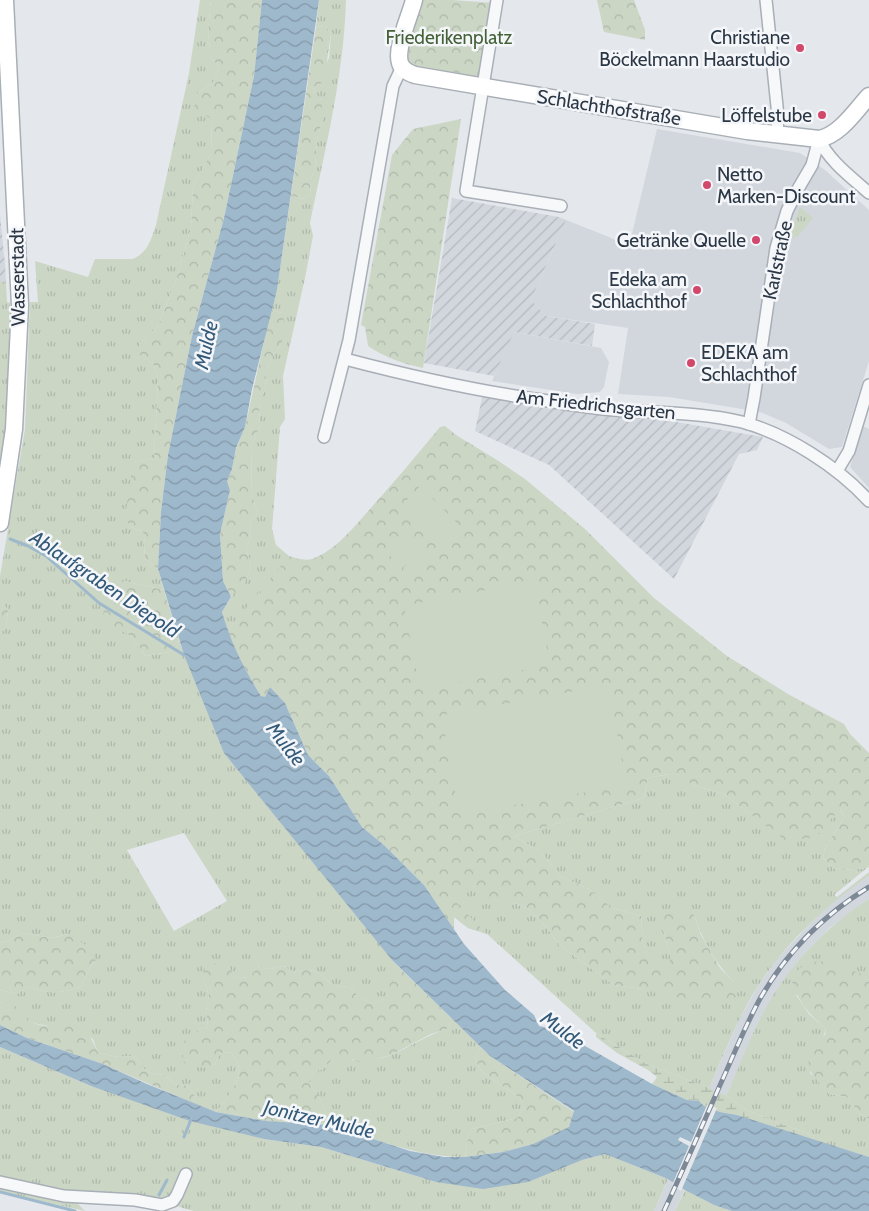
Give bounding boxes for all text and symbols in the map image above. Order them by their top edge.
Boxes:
park label: Friederikenplatz [386,26,513,49]
place label: Christiane Böckelmann Haarstudio [599,26,790,71]
marker: Christiane Böckelmann Haarstudio [794,42,806,54]
street label: Schlachthofstraße [535,85,683,130]
place label: Löffelstube [721,104,812,127]
marker: Löffelstube [816,109,828,121]
place label: Netto Marken-Discount [717,163,856,208]
marker: Netto Marken-Discount [701,179,713,191]
street label: Karlstraße [758,218,797,302]
street label: Wasserstadt [5,227,30,326]
place label: Getränke Quelle [617,229,746,252]
marker: Getränke Quelle [750,234,762,246]
place label: Edeka am Schlachthof [591,268,688,313]
marker: Edeka am Schlachthof [691,284,703,296]
water label: Mulde [189,319,223,372]
place label: EDEKA am Schlachthof [701,341,797,386]
marker: EDEKA am Schlachthof [685,357,697,369]
street label: Am Friedrichsgarten [515,385,677,424]
water label: Ablaufgraben Diepold [25,524,185,643]
water label: Mulde [261,717,310,771]
water label: Mulde [535,1005,590,1054]
water label: Jonitzer Mulde [259,1094,377,1143]

